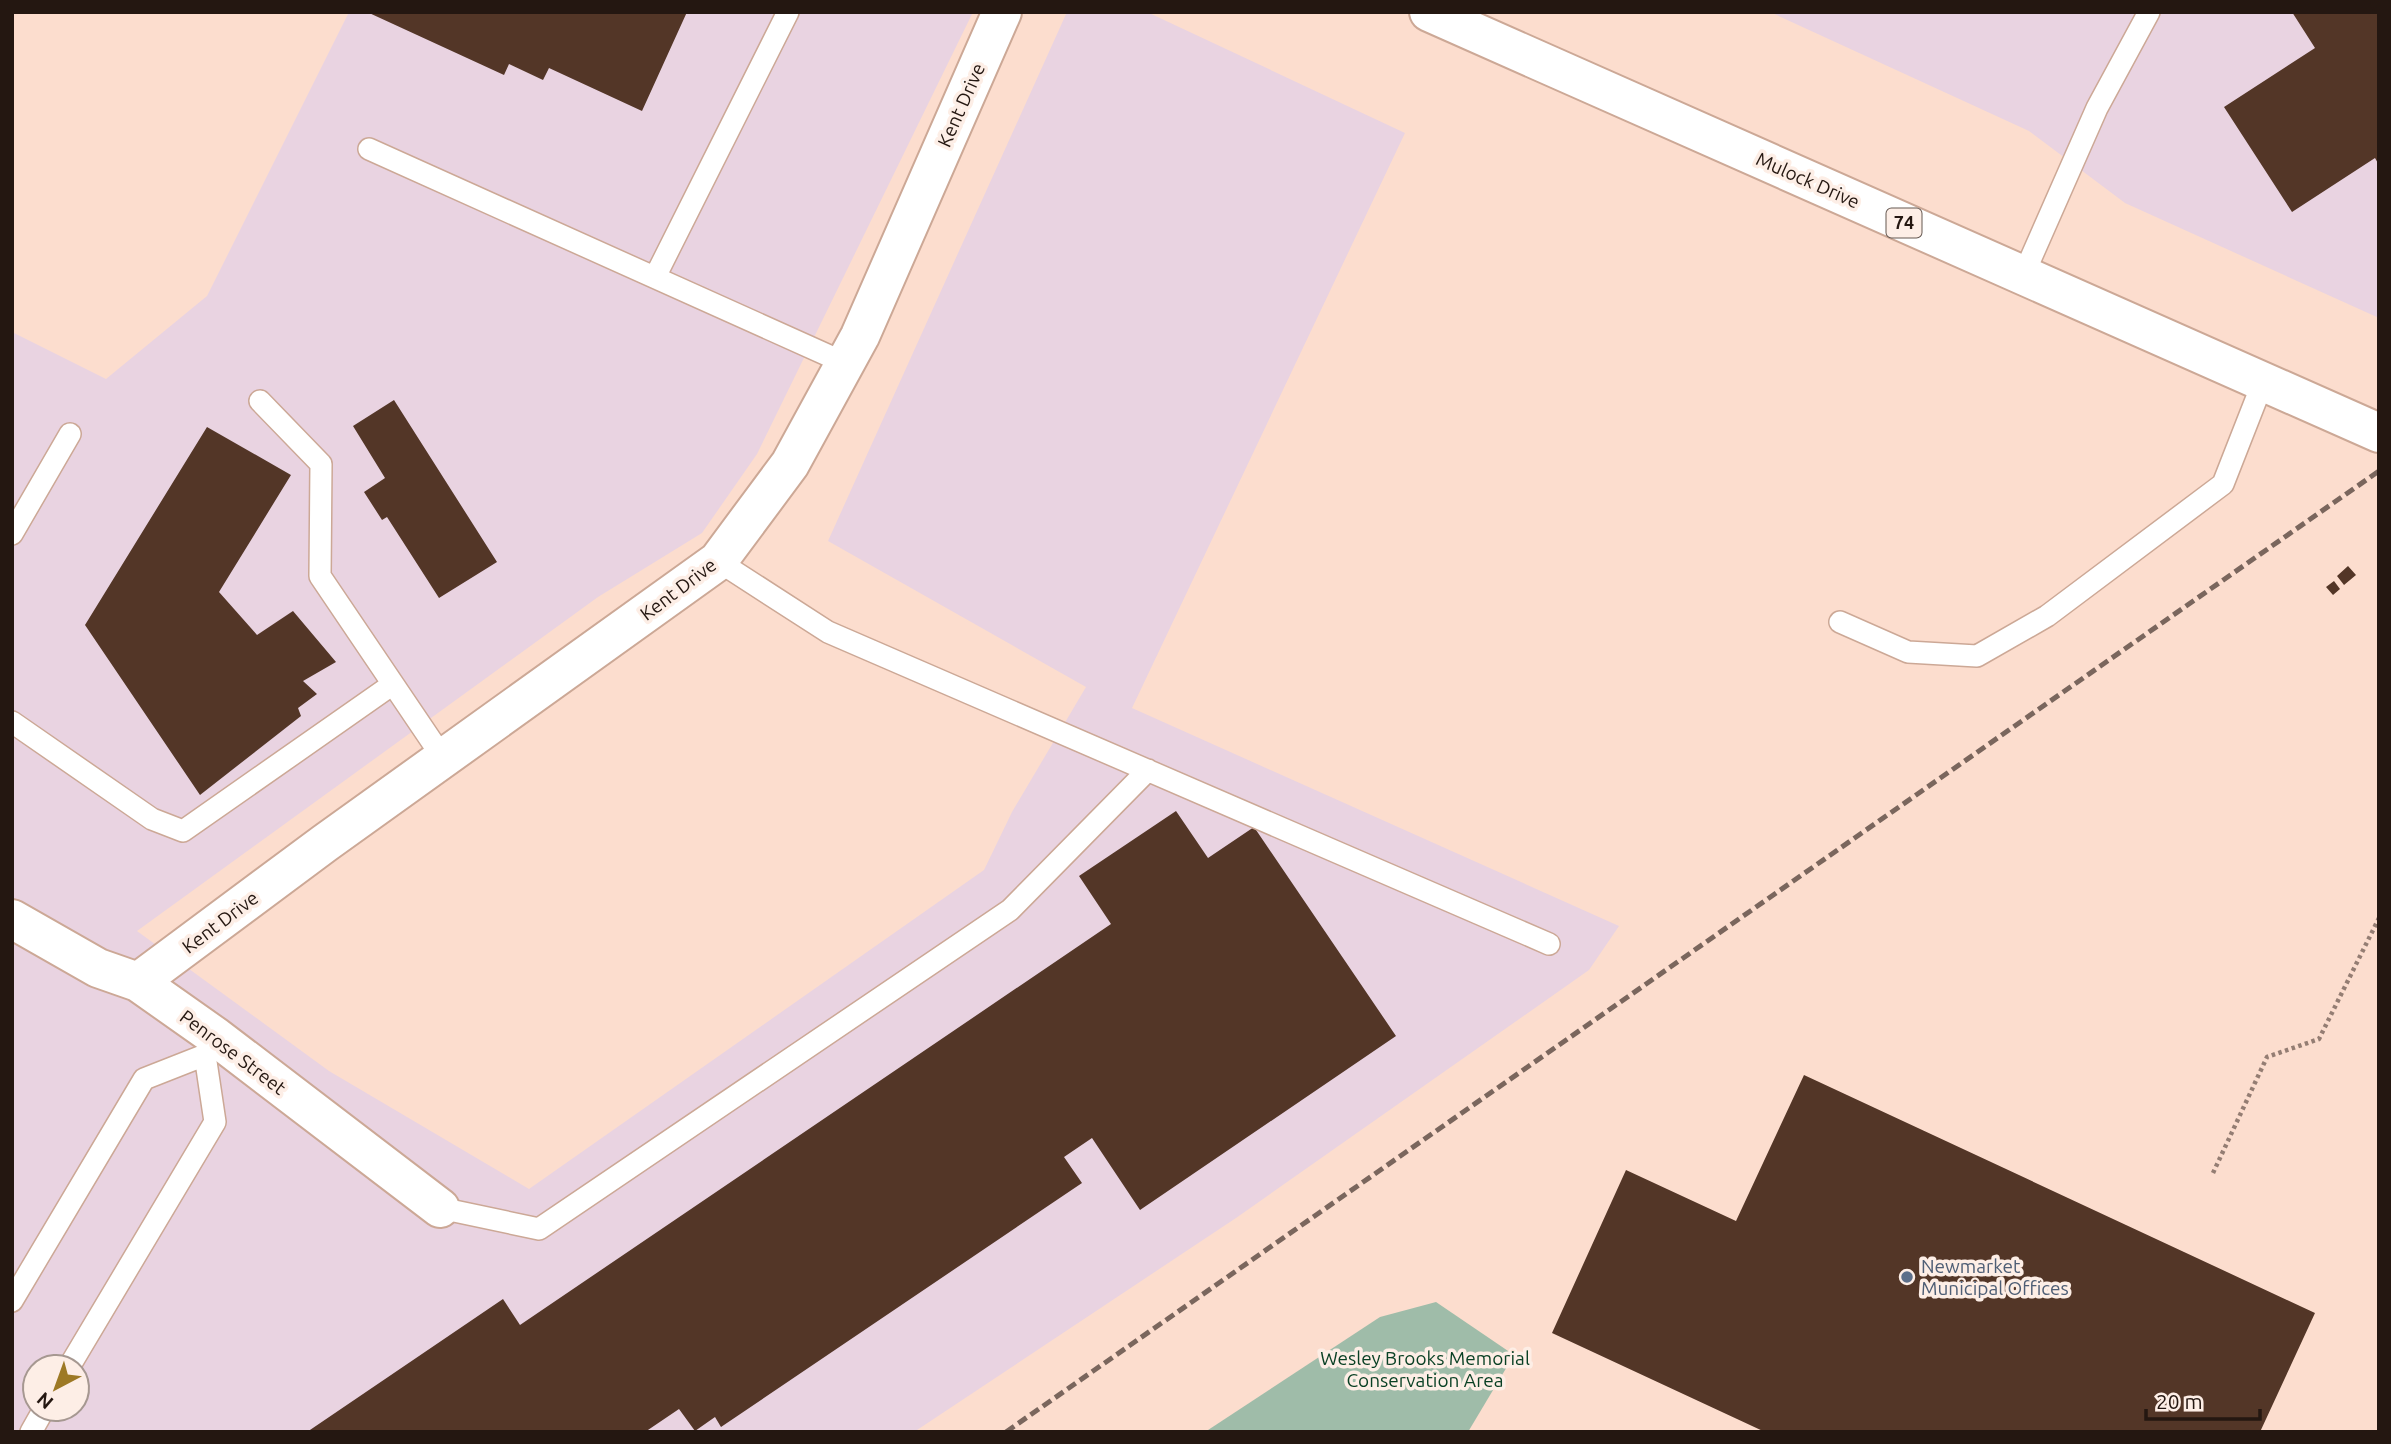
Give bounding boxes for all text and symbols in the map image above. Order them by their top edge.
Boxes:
street label: Kent Drive [933,60,989,150]
street label: Mulock Drive [1753,147,1863,213]
road number: 74 [1886,208,1922,238]
street label: Kent Drive [636,553,720,625]
street label: Kent Drive [178,886,262,958]
street label: Penrose Street [176,1005,291,1099]
place label: Newmarket Municipal Offices [1921,1255,2069,1299]
marker: Newmarket Municipal Offices [1899,1269,1915,1285]
park label: Wesley Brooks Memorial Conservation Area [1320,1347,1530,1391]
north arrow [21,1353,91,1423]
scale bar [2146,1378,2260,1422]
text: N [32,1388,57,1414]
text: 20 m [2156,1389,2203,1413]

